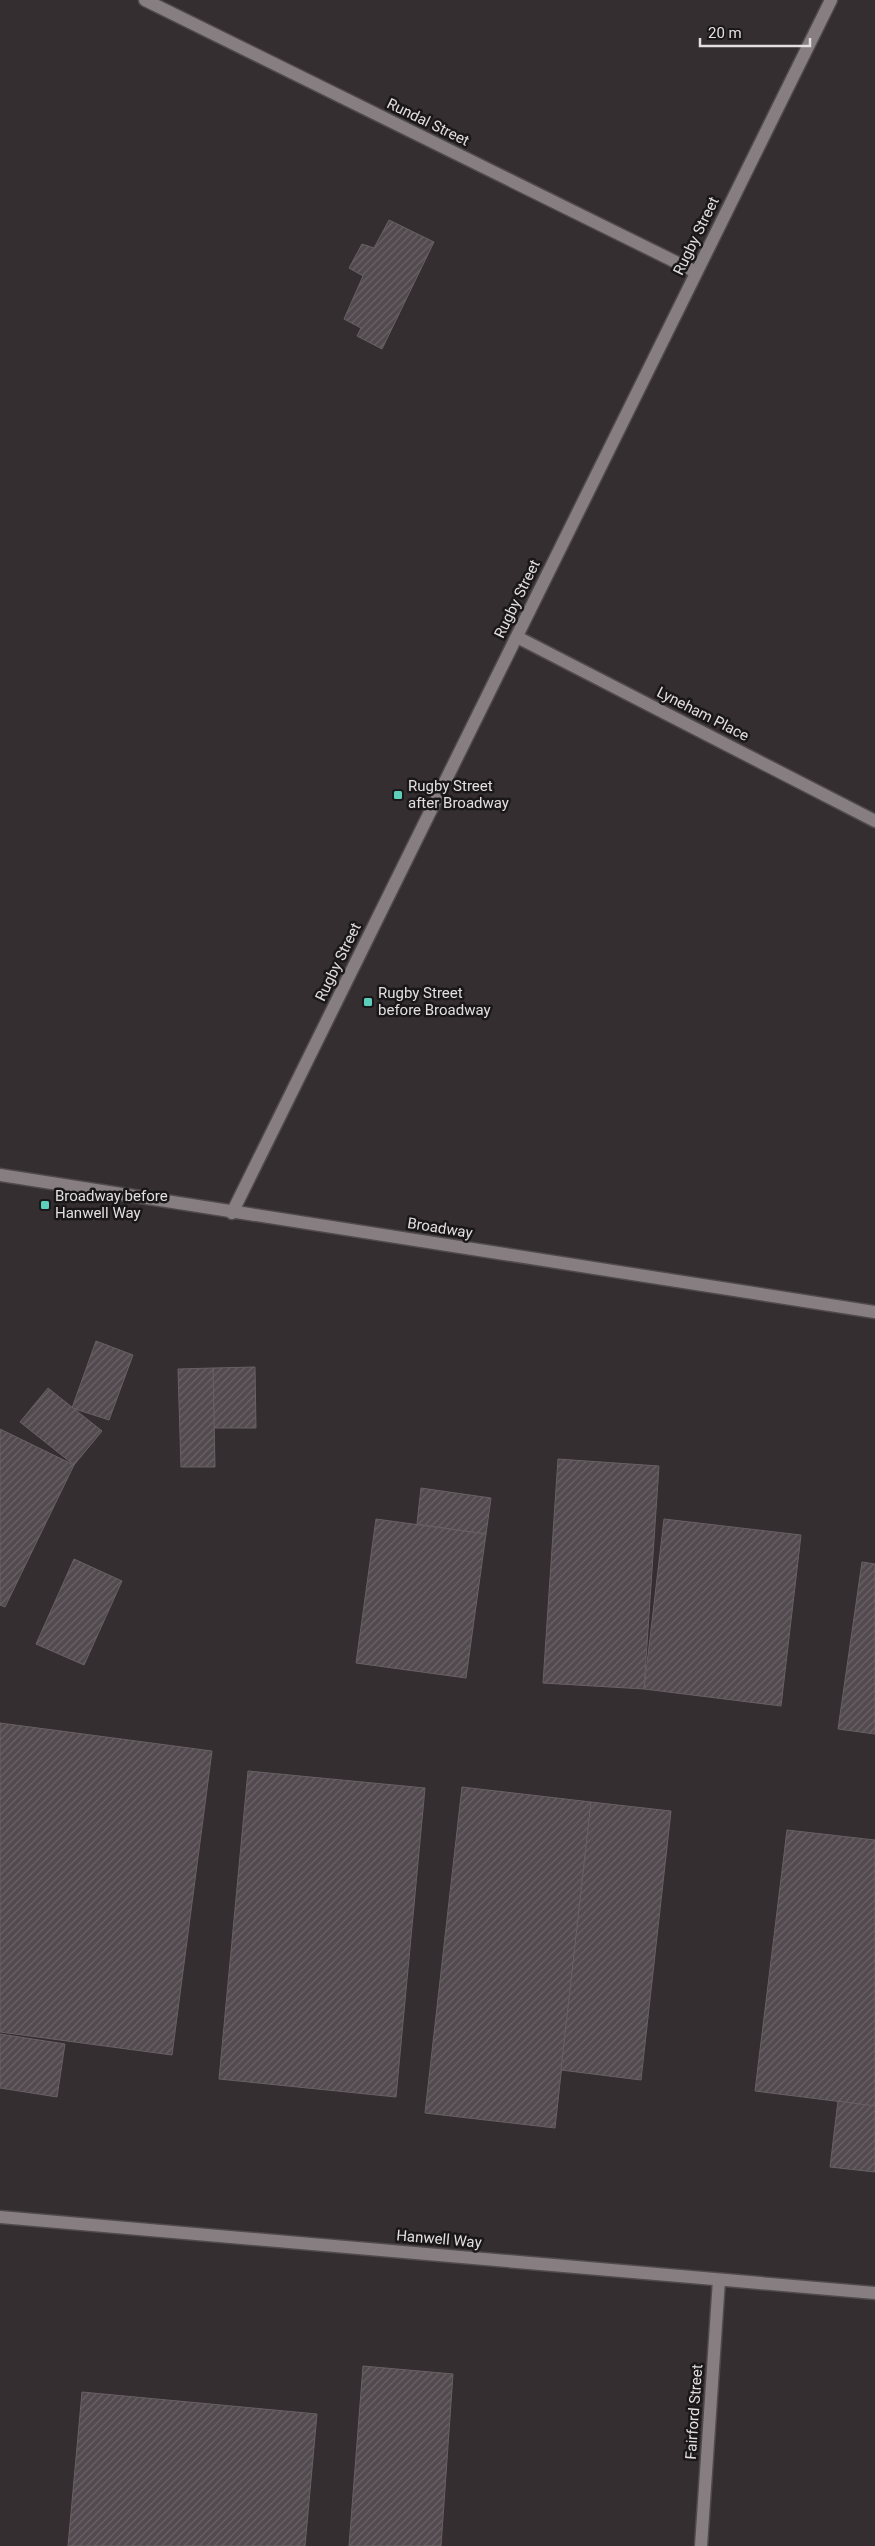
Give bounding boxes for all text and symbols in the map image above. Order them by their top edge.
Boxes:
scale bar [700,15,810,47]
text: 20 m [708,24,742,42]
street label: Rundal Street [384,94,472,150]
street label: Rugby Street [669,194,723,278]
street label: Rugby Street [490,557,544,641]
street label: Lyneham Place [654,683,752,745]
place label: Rugby Street after Broadway [408,777,509,812]
marker: Rugby Street after Broadway [392,789,404,801]
street label: Rugby Street [311,920,365,1004]
place label: Rugby Street before Broadway [378,984,491,1019]
marker: Rugby Street before Broadway [362,996,374,1008]
place label: Broadway before Hanwell Way [55,1187,168,1222]
marker: Broadway before Hanwell Way [39,1199,51,1211]
street label: Broadway [406,1214,474,1242]
street label: Hanwell Way [396,2226,482,2252]
street label: Fairford Street [682,2364,706,2460]

